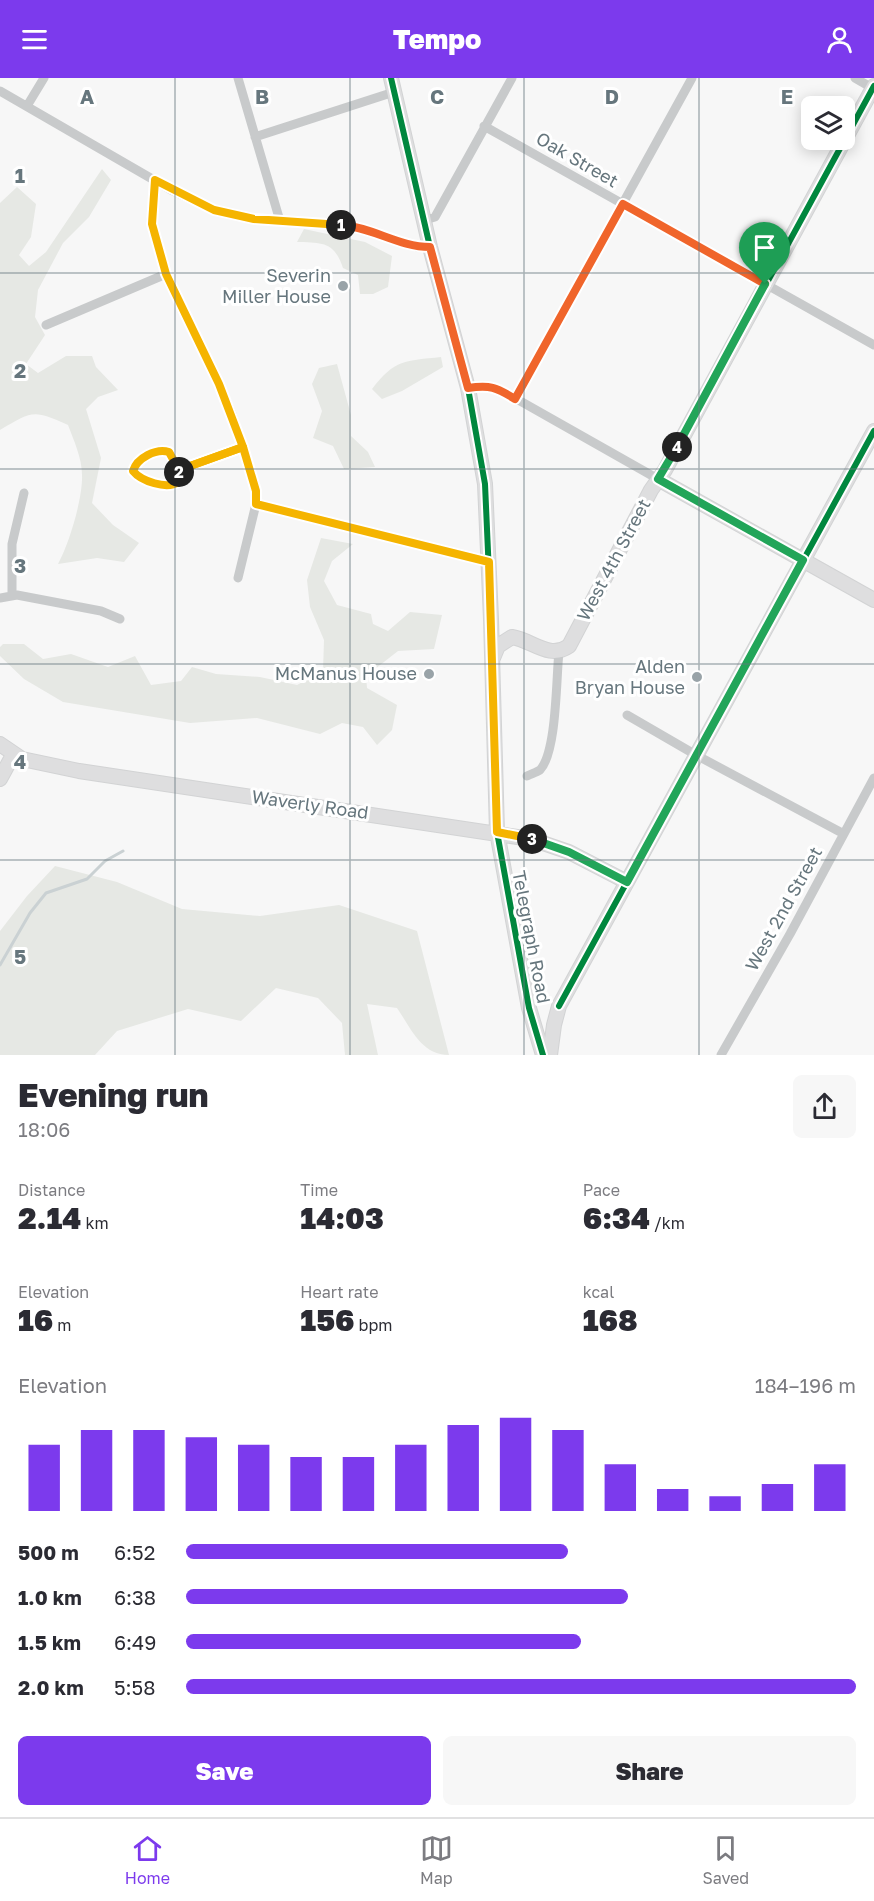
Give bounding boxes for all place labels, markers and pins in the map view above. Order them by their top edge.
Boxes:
pin: 1 [326,210,356,240]
pin [739,222,790,284]
place label: Severin Miller House [222,264,331,307]
marker: Severin Miller House [336,279,350,293]
pin: 4 [662,432,692,462]
pin: 2 [164,457,194,487]
place label: Alden Bryan House [575,655,685,698]
place label: McManus House [275,662,417,684]
marker: McManus House [422,667,436,681]
marker: Alden Bryan House [690,670,704,684]
pin: 3 [517,824,547,854]

